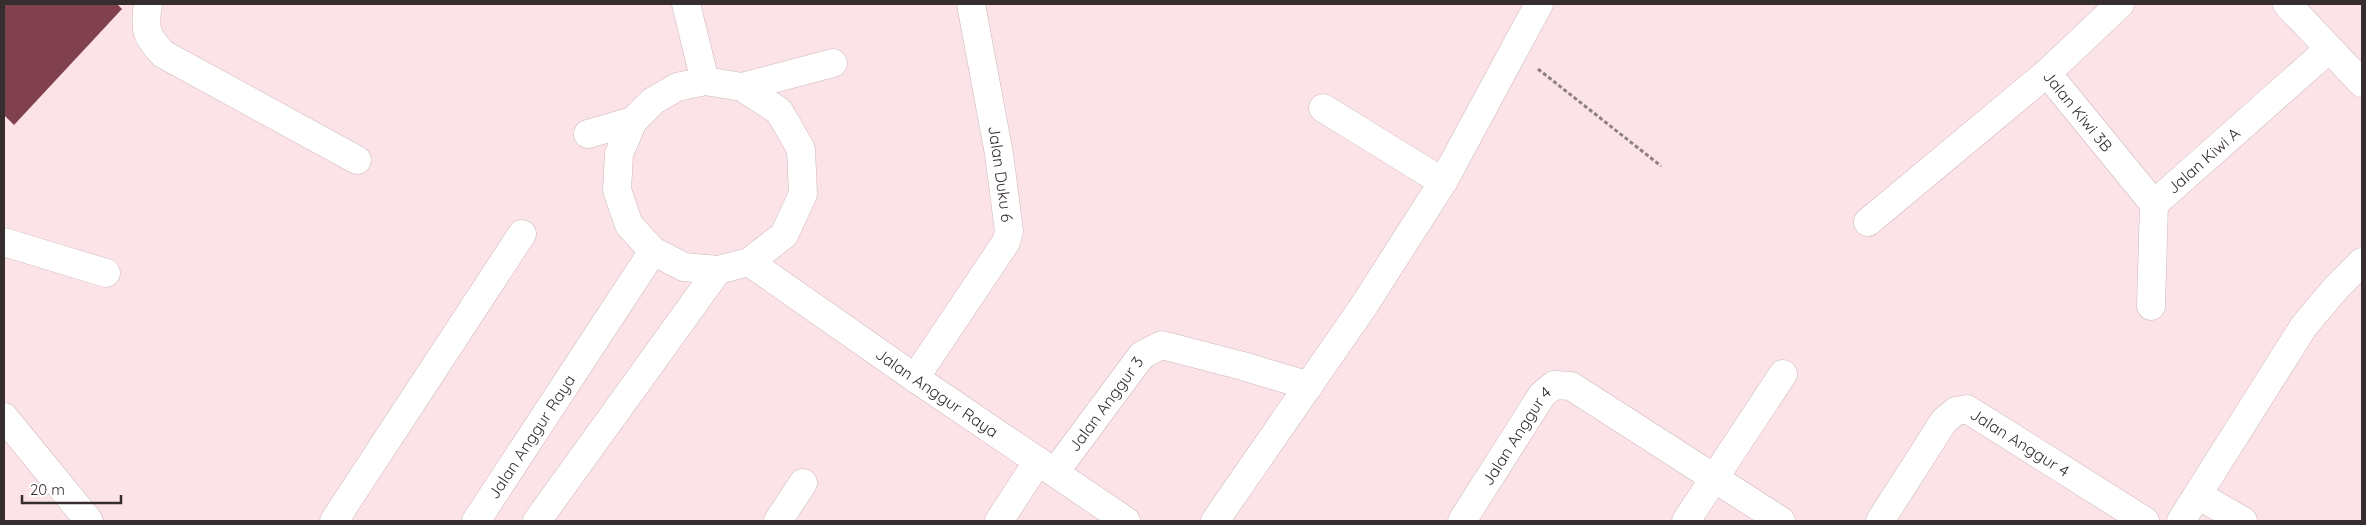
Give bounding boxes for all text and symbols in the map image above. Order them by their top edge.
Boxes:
street label: Jalan Kiwi 3B [2039,66,2117,156]
street label: Jalan Kiwi A [2163,123,2244,198]
street label: Jalan Duku 6 [984,125,1018,224]
street label: Jalan Anggur Raya [872,344,1002,442]
street label: Jalan Anggur 3 [1064,352,1148,455]
street label: Jalan Anggur Raya [483,371,579,502]
street label: Jalan Anggur 4 [1477,382,1555,489]
street label: Jalan Anggur 4 [1967,404,2073,481]
scale bar [22,472,121,504]
text: 20 m [30,480,65,499]

